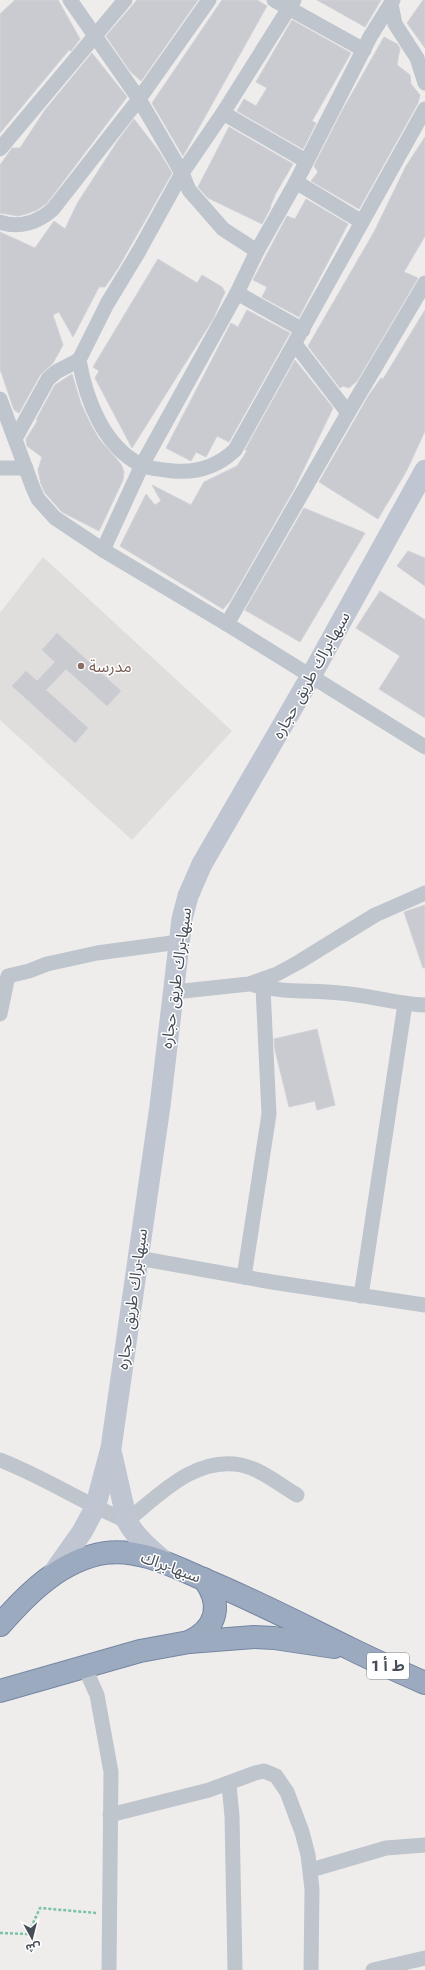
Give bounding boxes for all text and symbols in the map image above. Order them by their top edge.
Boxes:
street label: سبها-براك طريق حجاره [266,607,356,743]
place label: مدرسة [89,655,132,678]
marker: مدرسة [76,661,86,671]
street label: سبها-براك طريق حجاره [155,906,197,1050]
street label: سبها-براك طريق حجاره [111,1227,153,1371]
street label: سبها-براك [138,1546,204,1588]
road number: ط أ 1 [367,1653,409,1679]
north arrow [12,1918,52,1958]
text: ش [25,1939,42,1957]

